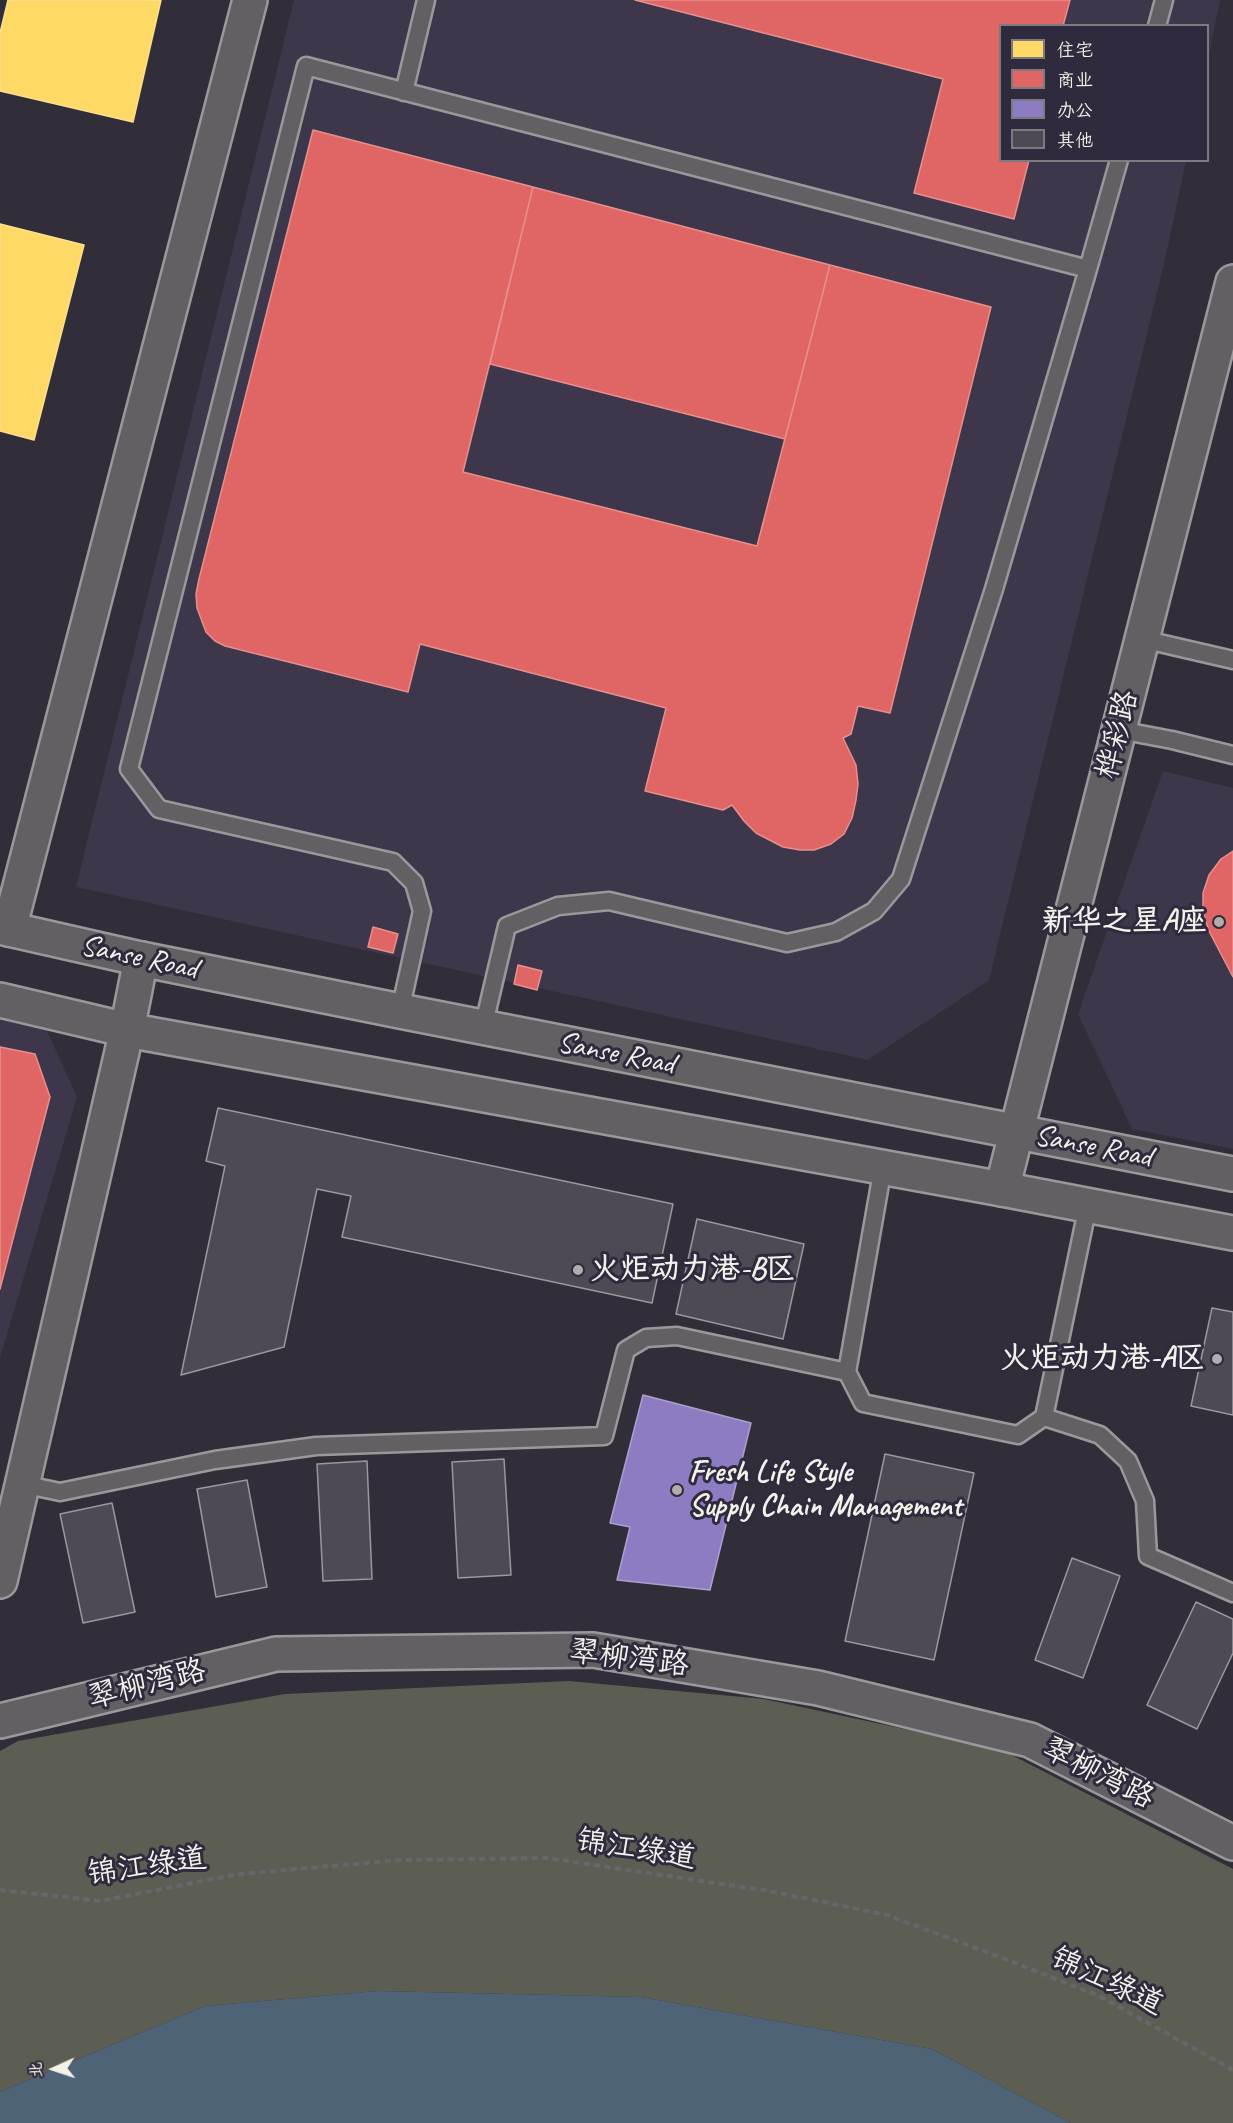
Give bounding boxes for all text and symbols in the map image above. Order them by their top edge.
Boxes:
legend [999,24,1209,162]
text: 住宅 [1057,39,1093,61]
text: 商业 [1057,69,1093,91]
text: 办公 [1057,99,1093,121]
text: 其他 [1057,129,1093,151]
street label: 桦彩路 [1090,687,1146,783]
place label: 新华之星A座 [1042,904,1207,940]
marker: 新华之星A座 [1212,915,1226,929]
street label: Sanse Road [77,928,201,988]
street label: Sanse Road [554,1025,678,1083]
street label: Sanse Road [1031,1118,1155,1176]
place label: 火炬动力港-B区 [590,1252,795,1288]
marker: 火炬动力港-B区 [571,1263,585,1277]
place label: 火炬动力港-A区 [1000,1341,1205,1377]
marker: 火炬动力港-A区 [1210,1352,1224,1366]
place label: Fresh Life Style Supply Chain Management [689,1455,962,1526]
marker: Fresh Life Style Supply Chain Management [670,1483,684,1497]
street label: 翠柳湾路 [567,1634,691,1684]
street label: 翠柳湾路 [84,1653,210,1717]
street label: 翠柳湾路 [1036,1731,1160,1817]
street label: 锦江绿道 [574,1823,698,1877]
street label: 锦江绿道 [85,1841,209,1893]
street label: 锦江绿道 [1045,1940,1169,2024]
north arrow [24,2039,84,2099]
text: 北 [26,2061,46,2078]

